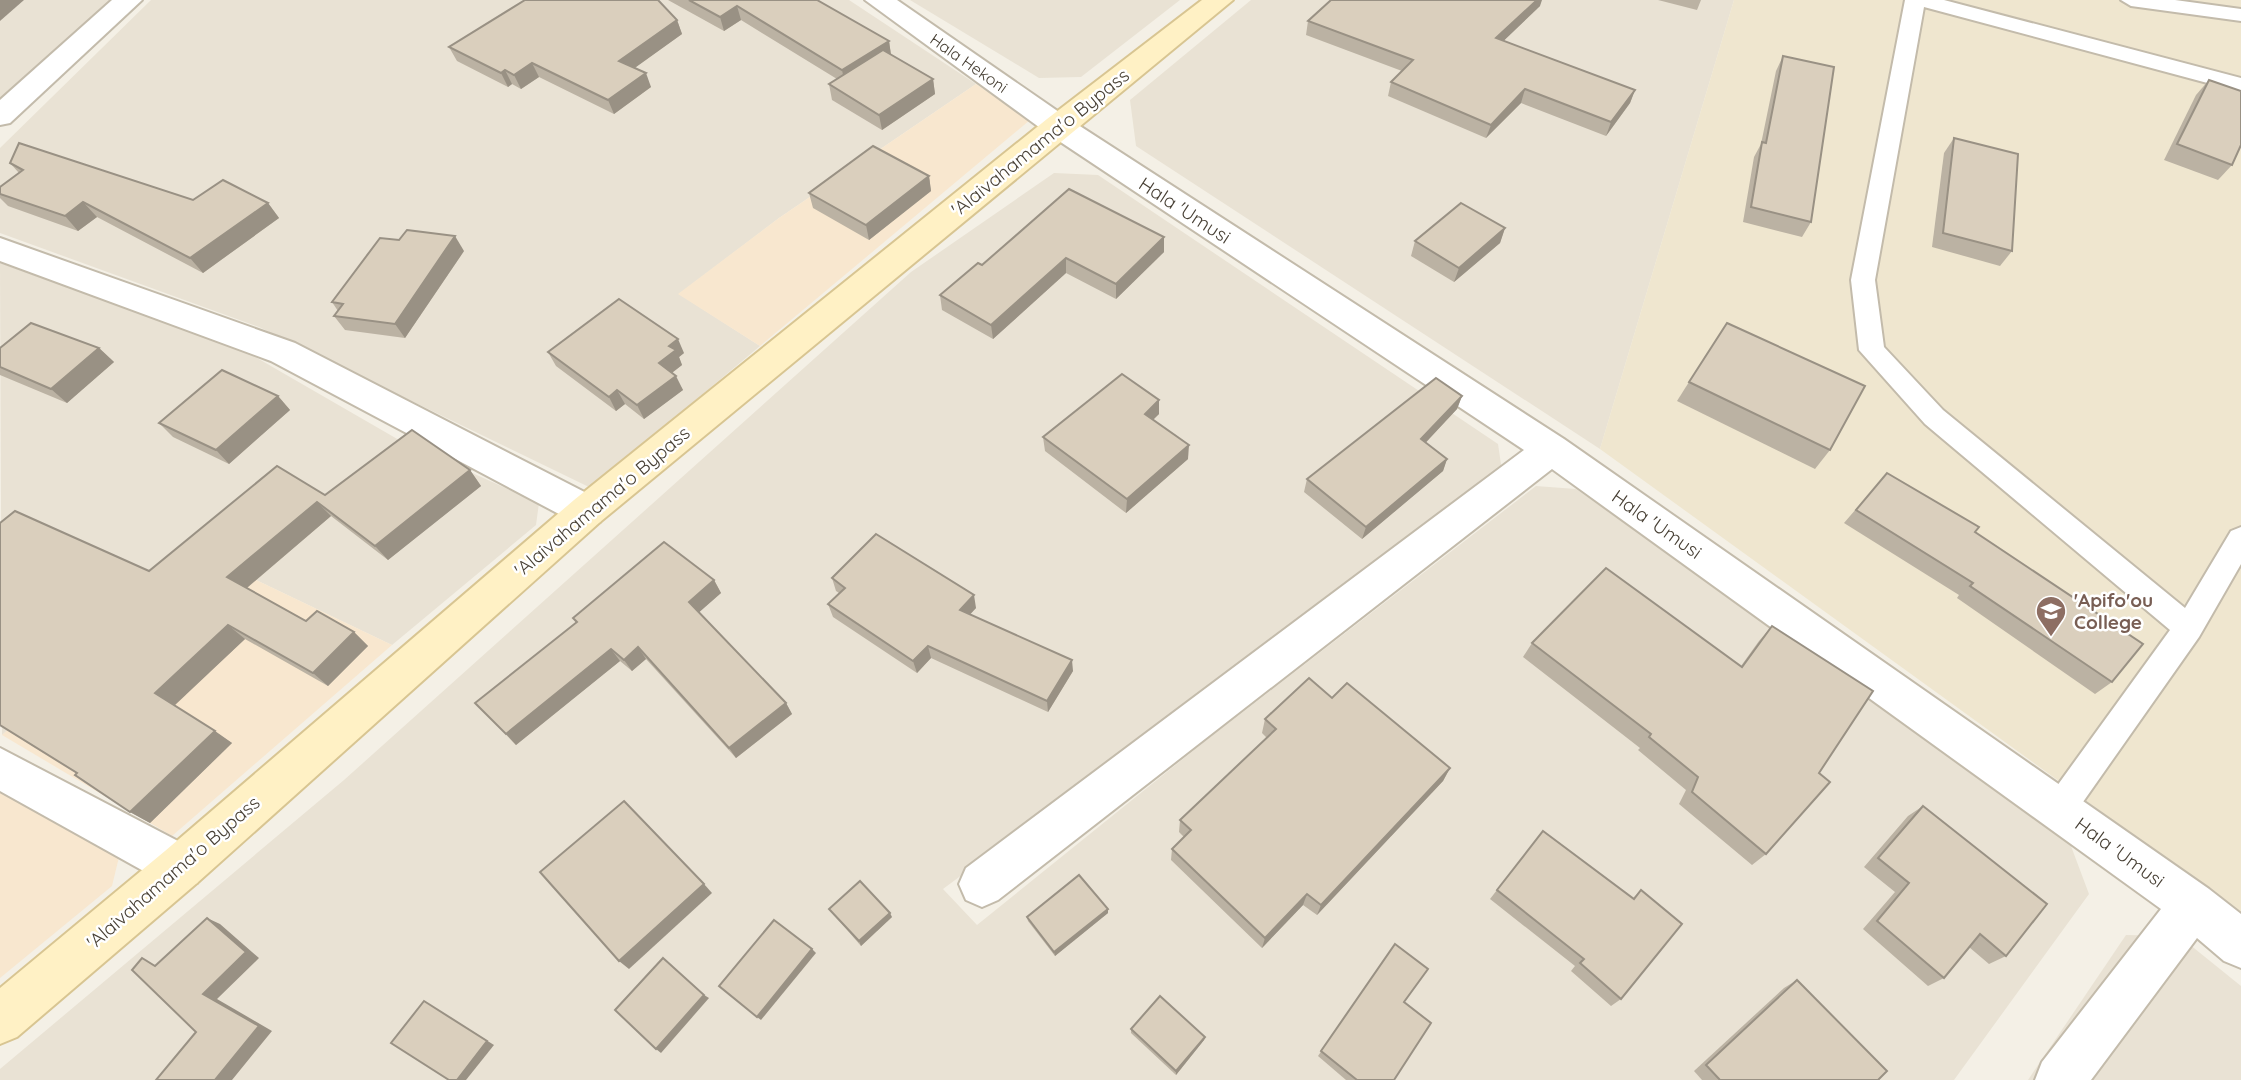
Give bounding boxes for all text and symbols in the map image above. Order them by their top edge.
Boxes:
street label: Hala Hekoni [926,29,1012,97]
street label: 'Alaivahamama'o Bypass [946,63,1134,221]
street label: Hala 'Umusi [1135,171,1235,249]
street label: 'Alaivahamama'o Bypass [509,420,695,581]
street label: Hala 'Umusi [1607,484,1707,564]
place label: 'Apifo'ou College [2074,588,2153,634]
school or university icon: 'Apifo'ou College [2034,594,2068,638]
street label: 'Alaivahamama'o Bypass [81,790,265,954]
street label: Hala 'Umusi [2071,812,2169,892]

